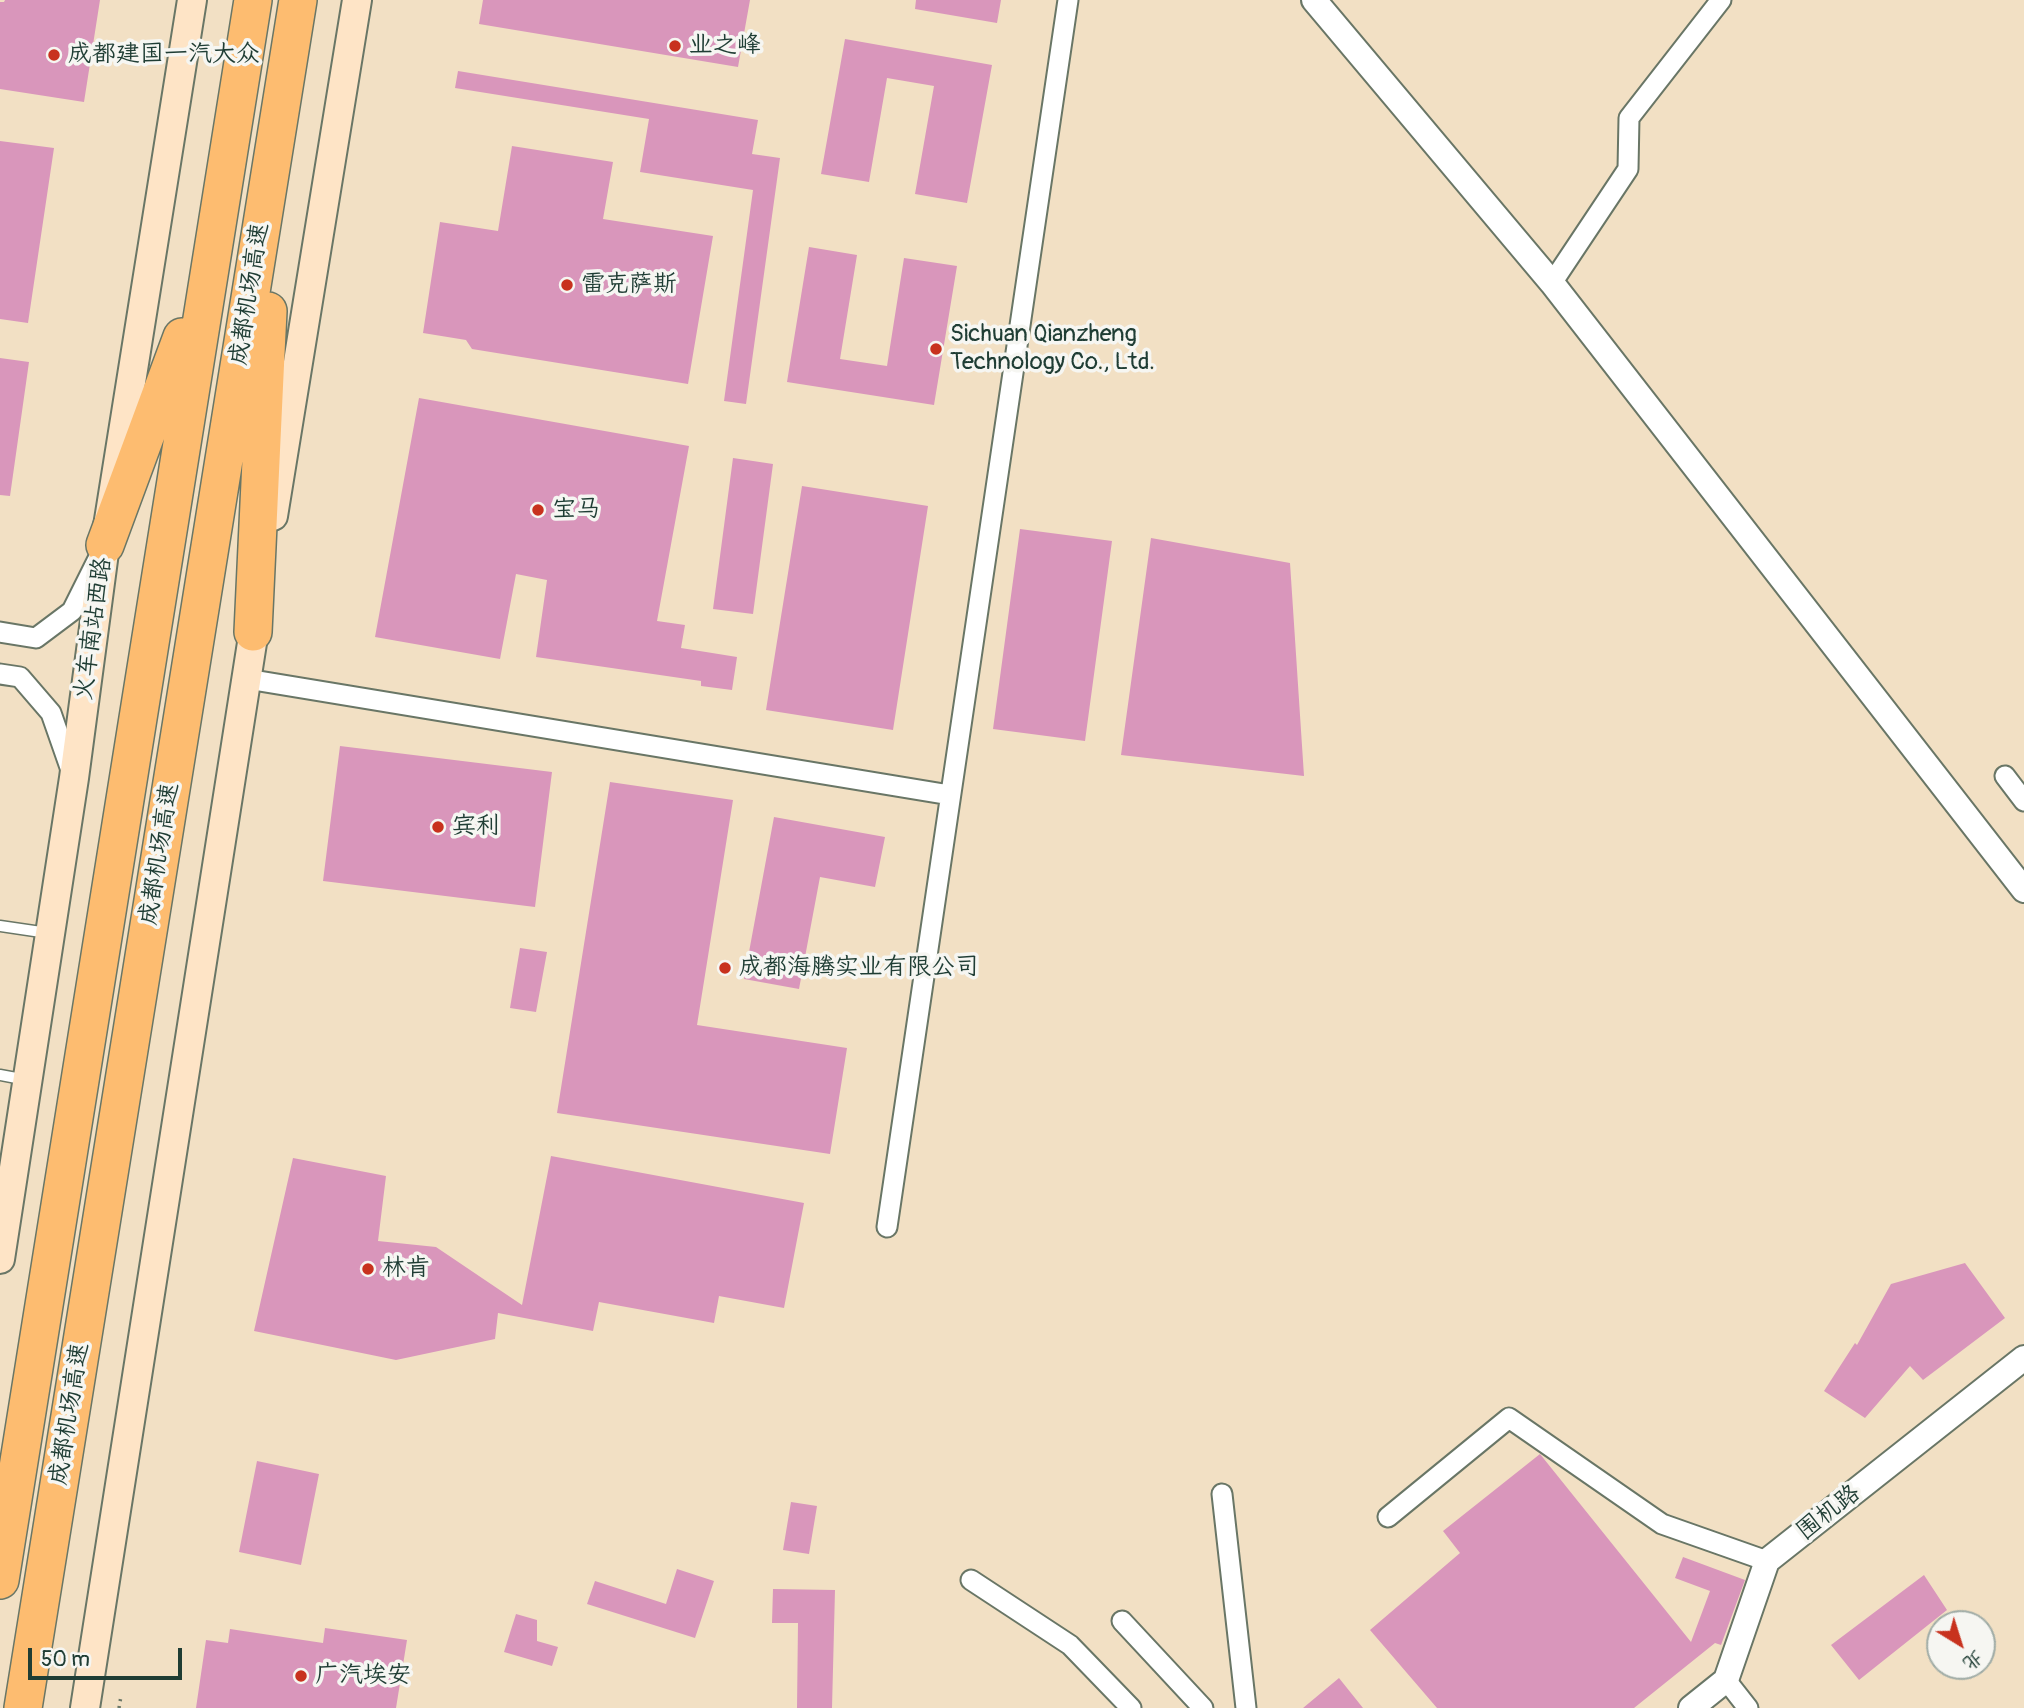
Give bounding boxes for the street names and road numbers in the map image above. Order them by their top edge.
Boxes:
street label: 成都机场高速 [225,221,275,367]
street label: 火车南站西路 [70,556,118,702]
street label: 成都机场高速 [135,781,185,927]
street label: 成都机场高速 [45,1341,95,1487]
street label: 围机路 [1792,1479,1866,1547]

